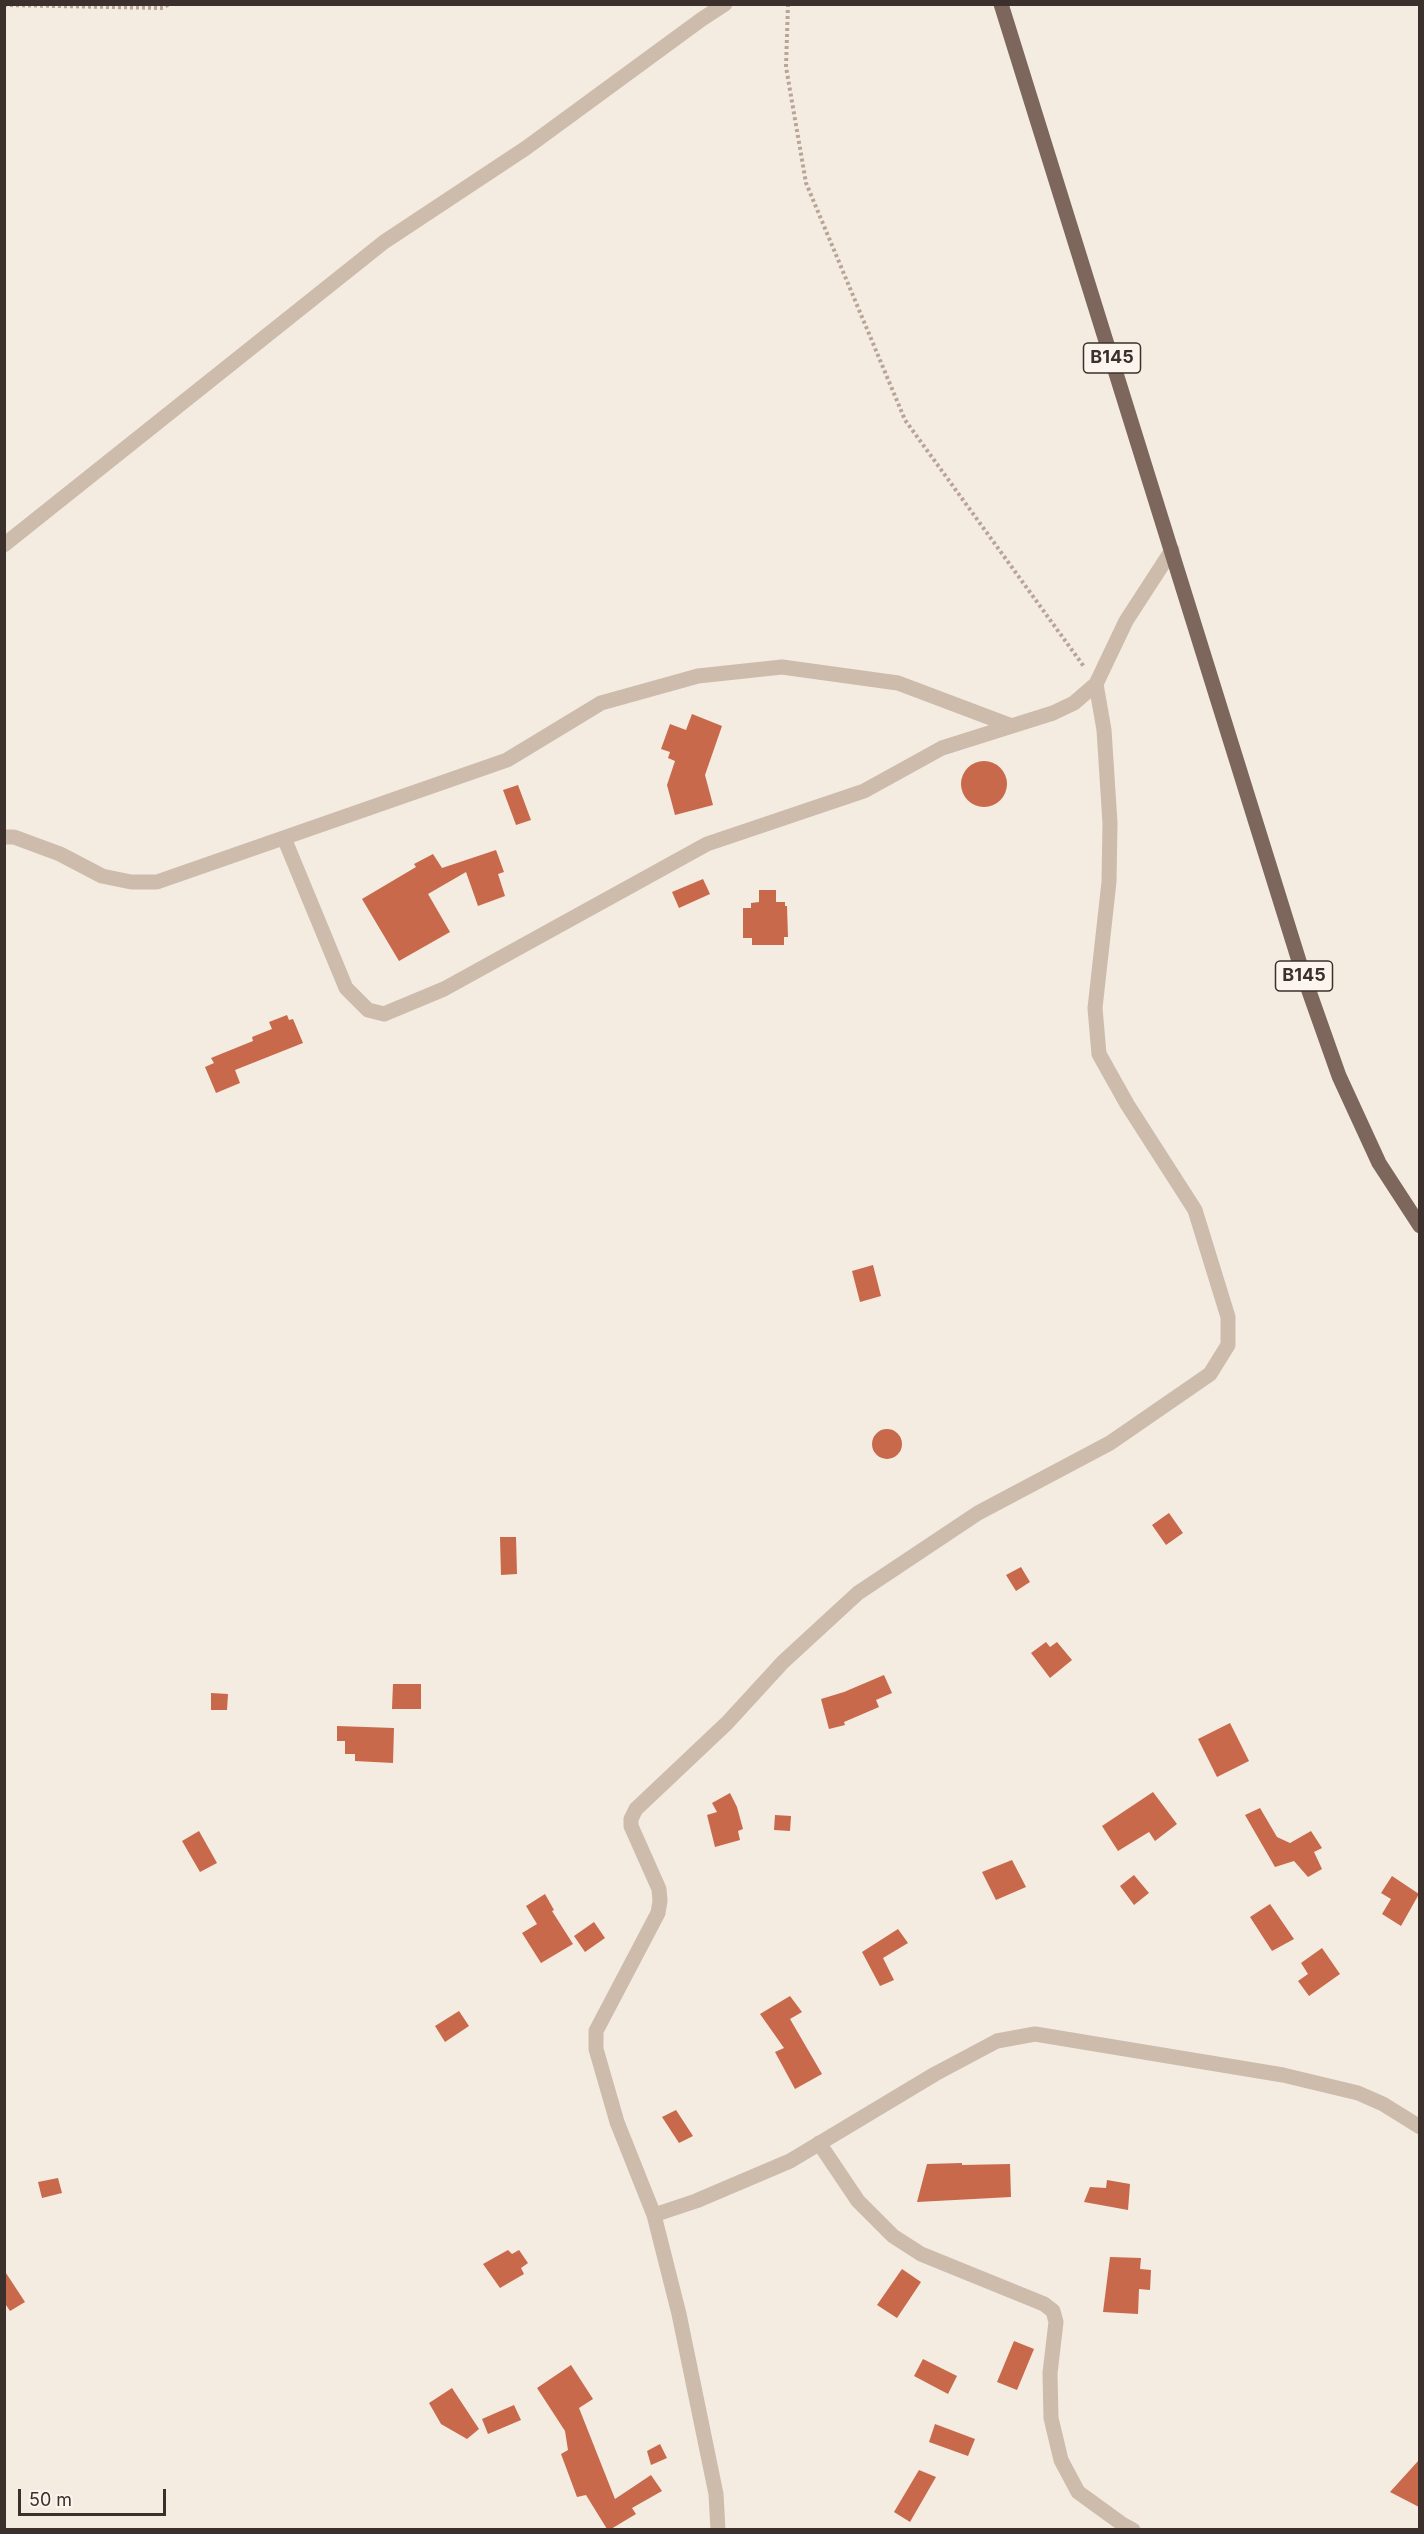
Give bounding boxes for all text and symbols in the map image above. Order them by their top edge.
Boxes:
road number: B145 [1084,343,1140,373]
road number: B145 [1276,961,1332,991]
scale bar [21,2477,170,2515]
text: 50 m [29,2489,72,2510]

